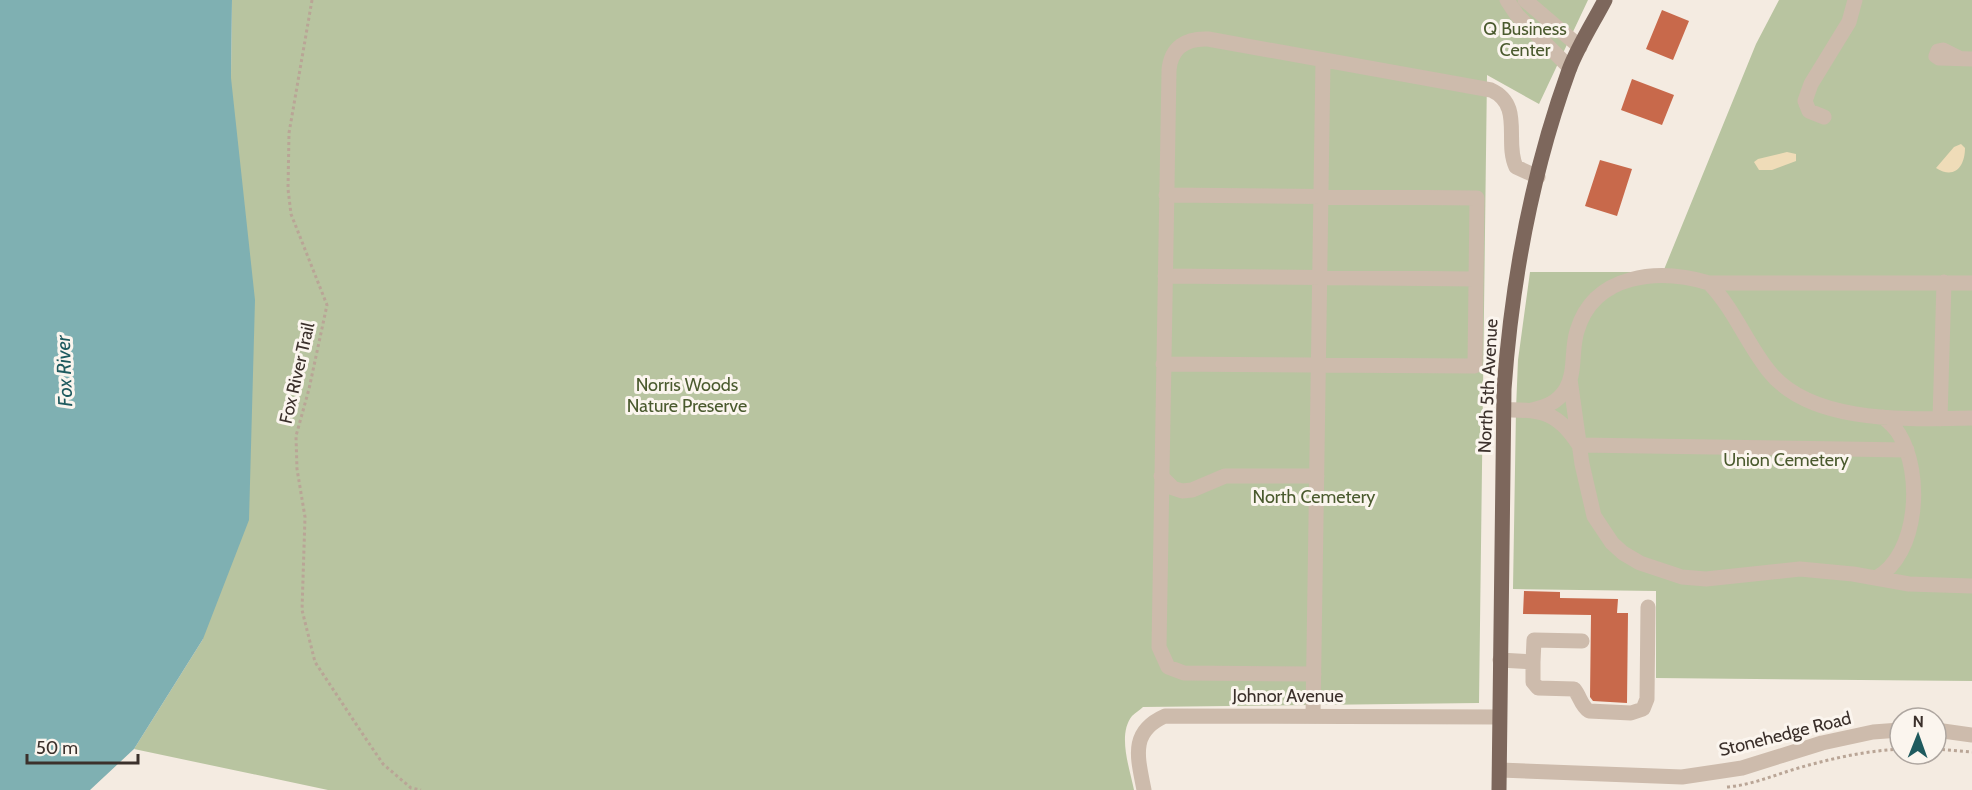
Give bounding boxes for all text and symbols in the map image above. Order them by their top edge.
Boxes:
park label: Q Business Center [1483,18,1567,61]
street label: North 5th Avenue [1473,318,1503,454]
street label: Fox River Trail [275,320,319,426]
water label: Fox River [51,334,77,407]
park label: Norris Woods Nature Preserve [627,374,747,417]
park label: Union Cemetery [1723,449,1849,471]
park label: North Cemetery [1253,486,1375,508]
street label: Johnor Avenue [1232,685,1343,707]
north arrow [1888,706,1948,766]
street label: Stonehedge Road [1717,707,1853,761]
text: N [1912,712,1924,731]
scale bar [27,727,138,765]
text: 50 m [36,737,78,759]

